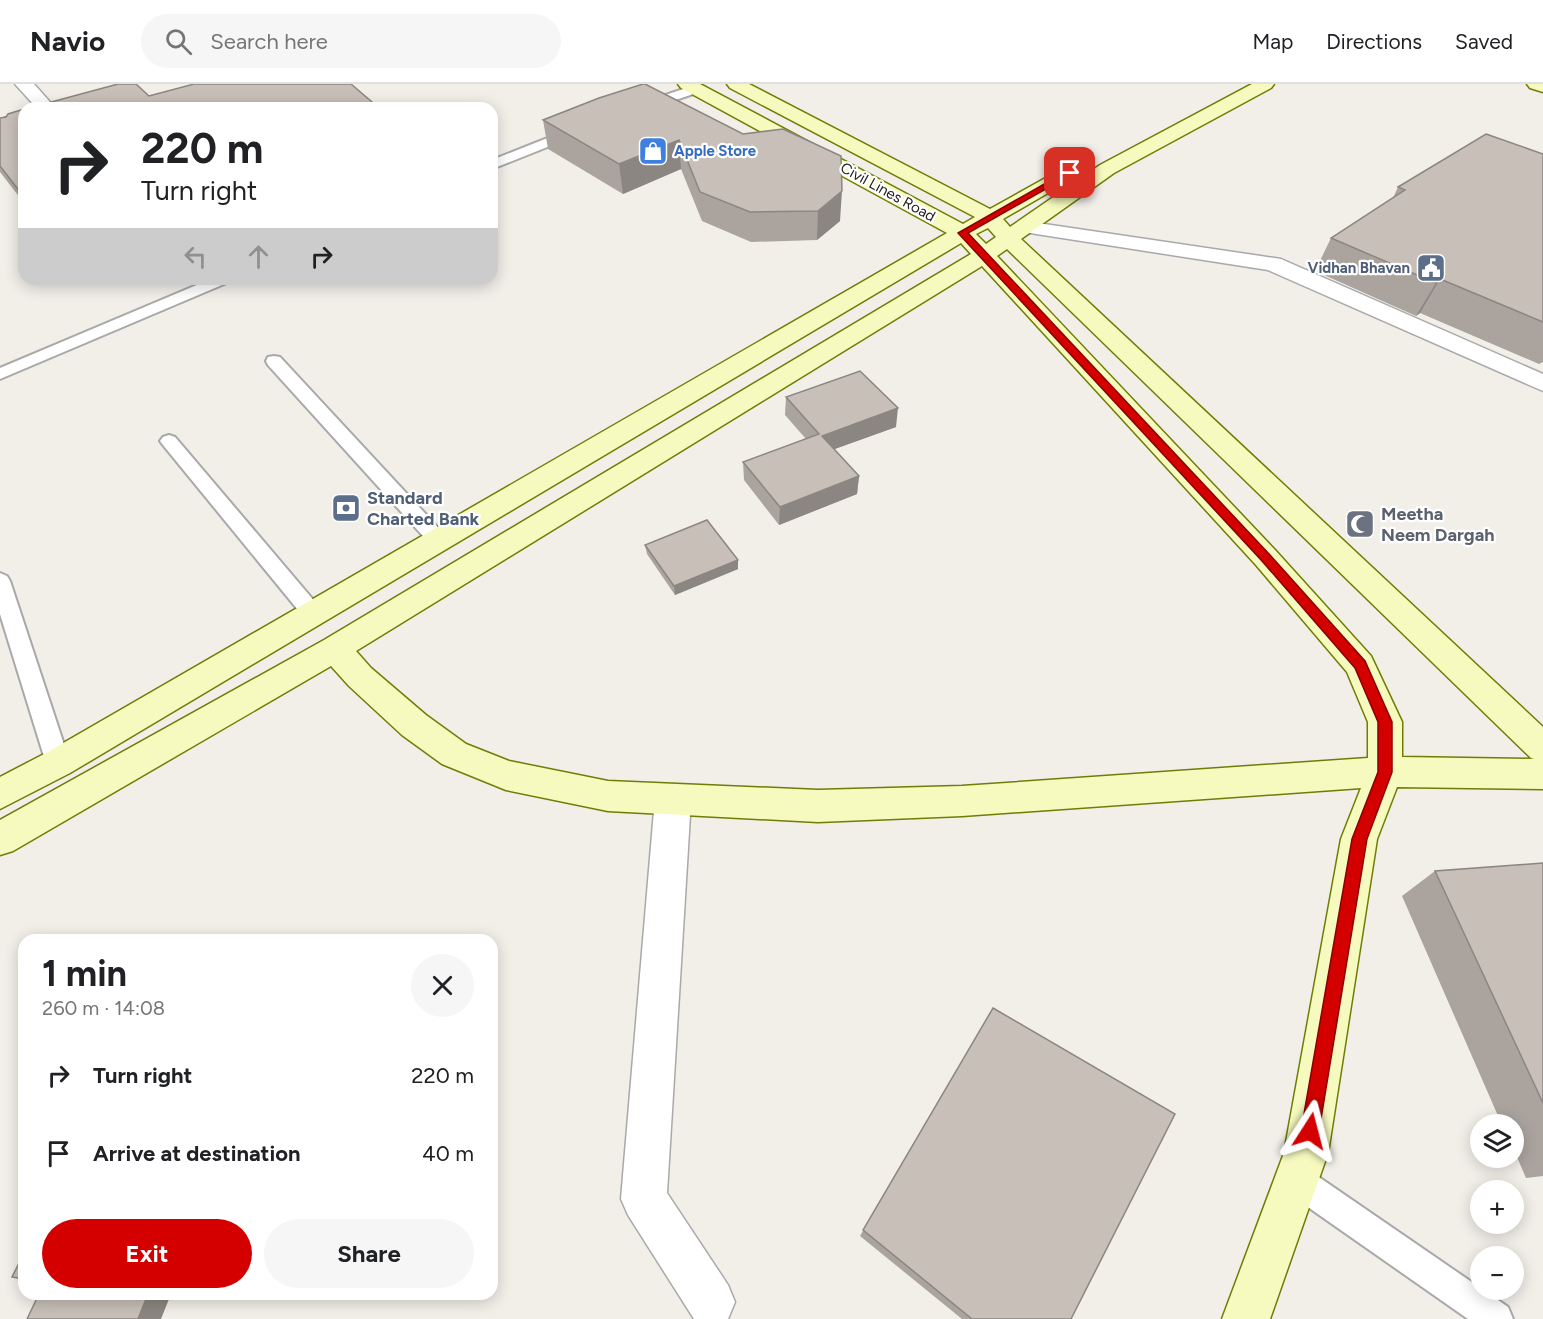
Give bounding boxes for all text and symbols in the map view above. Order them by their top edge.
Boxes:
search box [141,14,561,68]
text: Navio [30,24,105,58]
icon: search [162,25,195,58]
text: Search here [210,28,328,55]
text: Map [1252,29,1293,54]
text: Directions [1326,29,1422,54]
text: Saved [1455,29,1513,54]
text: 220 m [141,123,263,174]
icon: right [42,126,120,204]
shop icon: Apple Store [637,135,669,167]
place label: Apple Store [674,142,757,160]
pin [1044,147,1095,198]
icon: arrive [1053,156,1086,189]
street label: Civil Lines Road [837,159,939,225]
text: Turn right [141,174,257,207]
icon: left [179,240,212,273]
icon: ahead [242,240,275,273]
icon: right [305,240,338,273]
public building icon: Vidhan Bhavan [1415,252,1447,284]
place label: Vidhan Bhavan [1308,259,1410,277]
place label: Standard Charted Bank [367,487,480,530]
bank icon: Standard Charted Bank [330,492,362,524]
place label: Meetha Neem Dargah [1381,503,1495,546]
mosque icon: Meetha Neem Dargah [1344,508,1376,540]
text: 1 min [42,952,127,995]
button: close [411,954,474,1017]
text: 260 m · 14:08 [42,996,165,1020]
icon: right [42,1059,75,1092]
text: Turn right [93,1062,192,1089]
text: 220 m [411,1062,474,1089]
position arrow [1278,1099,1342,1163]
map controls [1470,1114,1524,1300]
button: layers [1470,1114,1524,1168]
icon: arrive [42,1137,75,1170]
text: Arrive at destination [93,1140,301,1167]
text: 40 m [422,1140,474,1167]
button: + [1470,1180,1524,1234]
button: Exit [42,1219,252,1288]
button: Share [264,1219,474,1288]
button: − [1470,1246,1524,1300]

